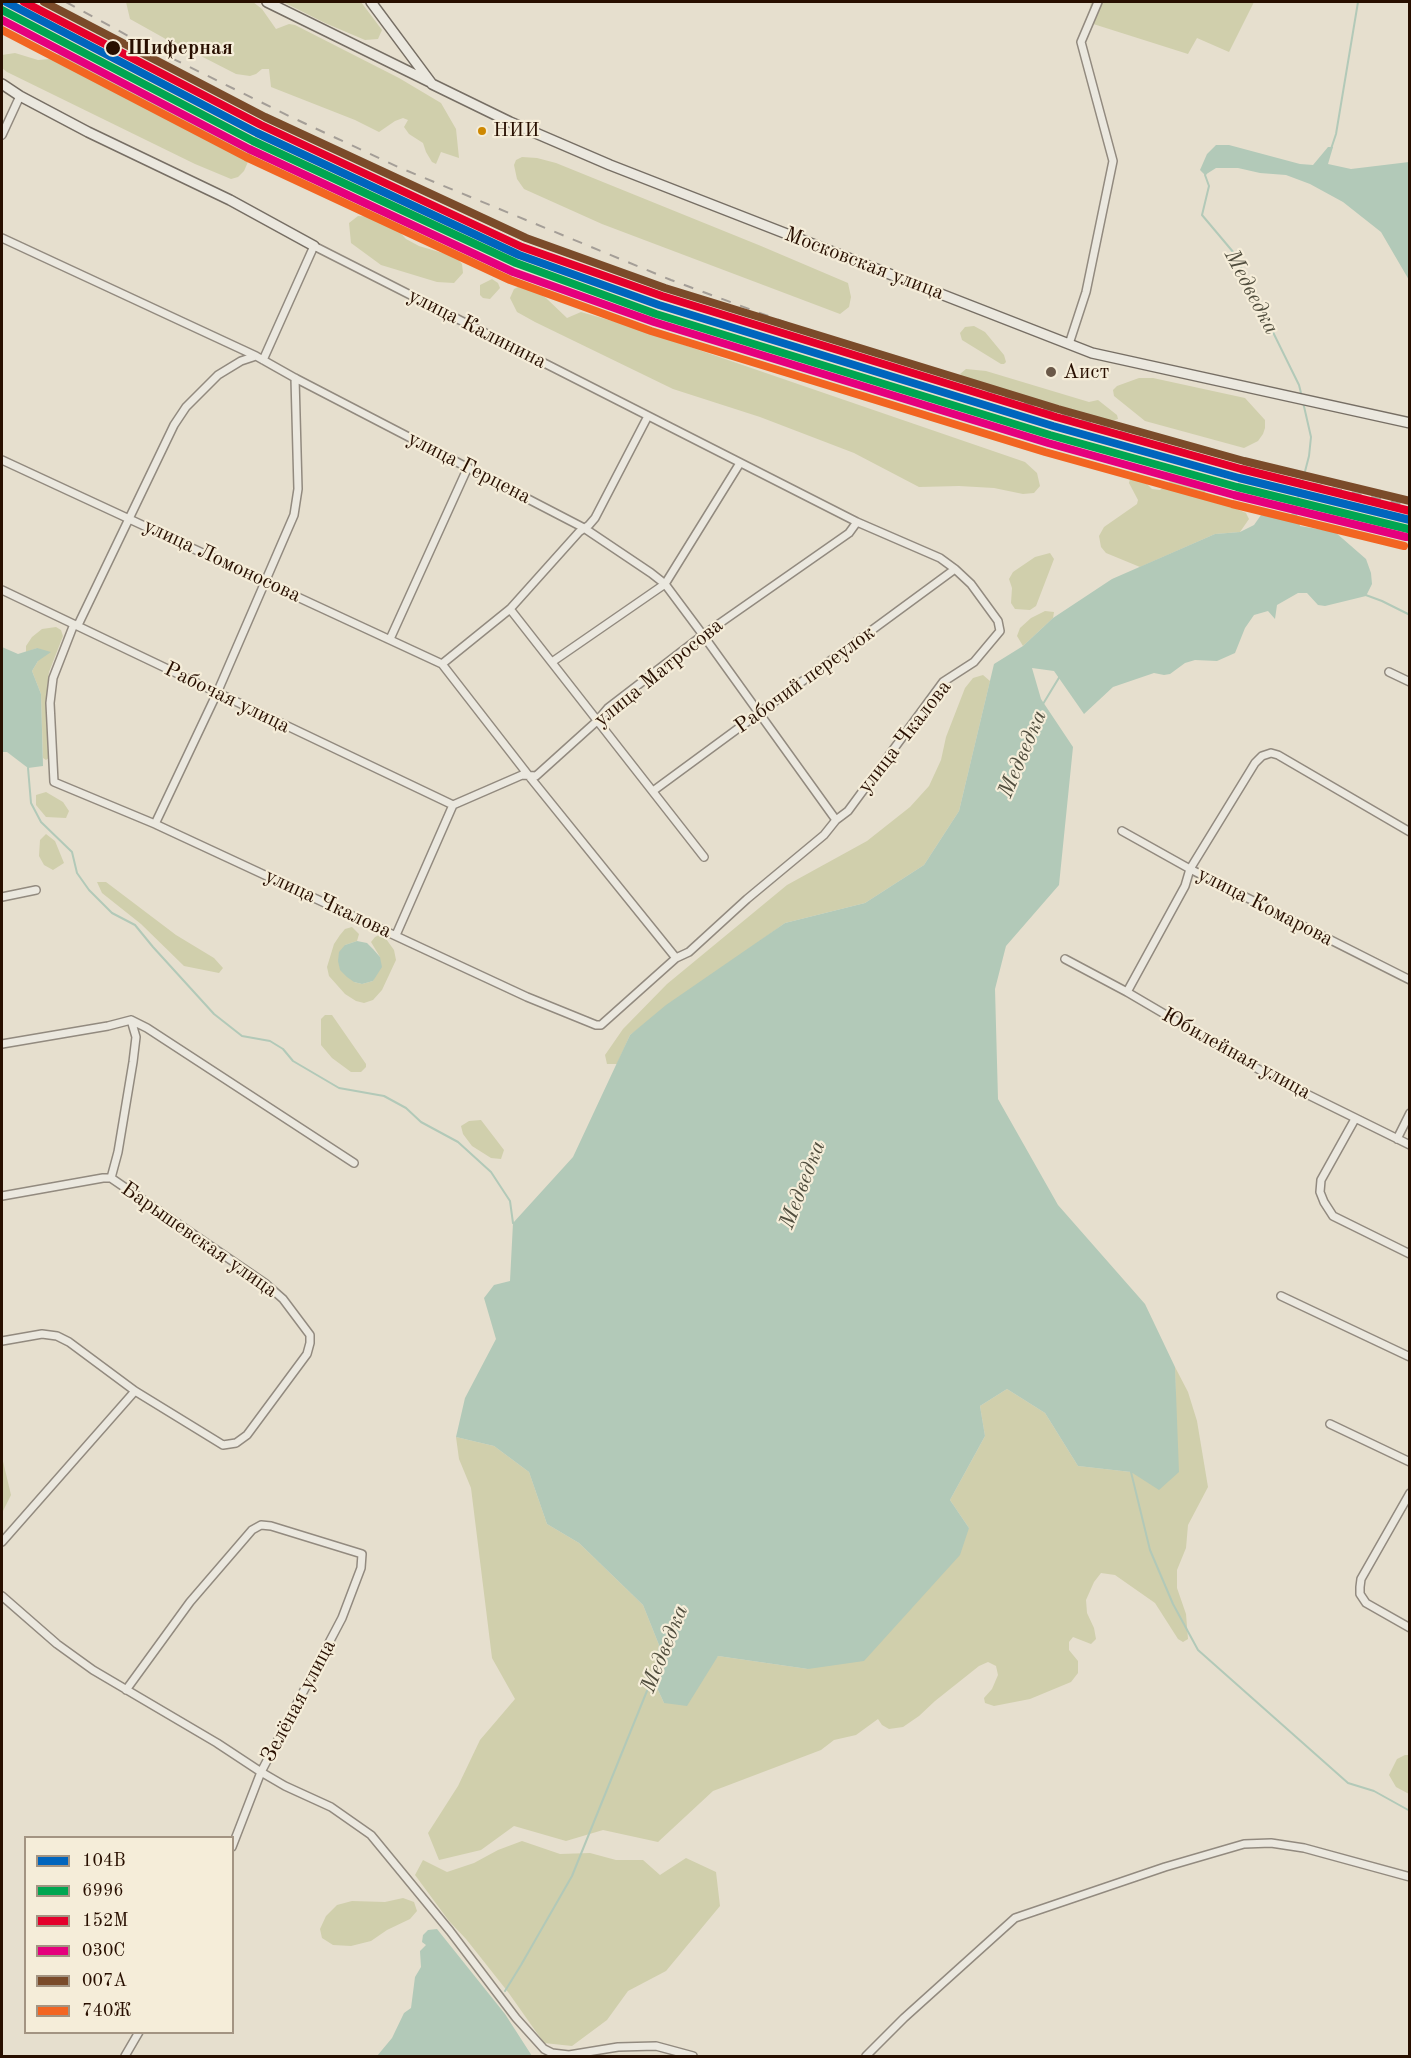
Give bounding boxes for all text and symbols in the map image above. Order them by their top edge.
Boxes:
place label: Шиферная [127,35,233,61]
marker: Шиферная [104,39,122,57]
place label: НИИ [493,119,540,143]
marker: НИИ [476,125,488,137]
street label: Московская улица [781,222,947,306]
water label: Медведка [1218,245,1284,339]
street label: улица Калинина [404,283,550,375]
place label: Аист [1063,359,1109,385]
marker: Аист [1044,365,1058,379]
street label: улица Герцена [403,426,535,510]
street label: улица Ломоносова [139,513,305,609]
street label: улица Матросова [589,613,729,733]
street label: Рабочий переулок [730,621,880,739]
street label: Рабочая улица [160,657,294,739]
street label: улица Чкалова [853,675,957,799]
water label: Медведка [993,706,1053,802]
street label: улица Комарова [1193,862,1337,952]
street label: улица Чкалова [260,864,396,944]
street label: Юбилейная улица [1157,1003,1315,1105]
water label: Медведка [774,1137,832,1233]
street label: Барышевская улица [116,1177,282,1303]
water label: Медведка [635,1601,695,1697]
street label: Зелёная улица [256,1635,342,1767]
legend [24,1836,234,2034]
text: 104В [82,1852,126,1870]
text: 6996 [82,1882,124,1900]
text: 152М [82,1912,128,1930]
text: 030C [82,1942,125,1960]
text: 007А [82,1972,127,1990]
text: 740Ж [82,2002,131,2020]

